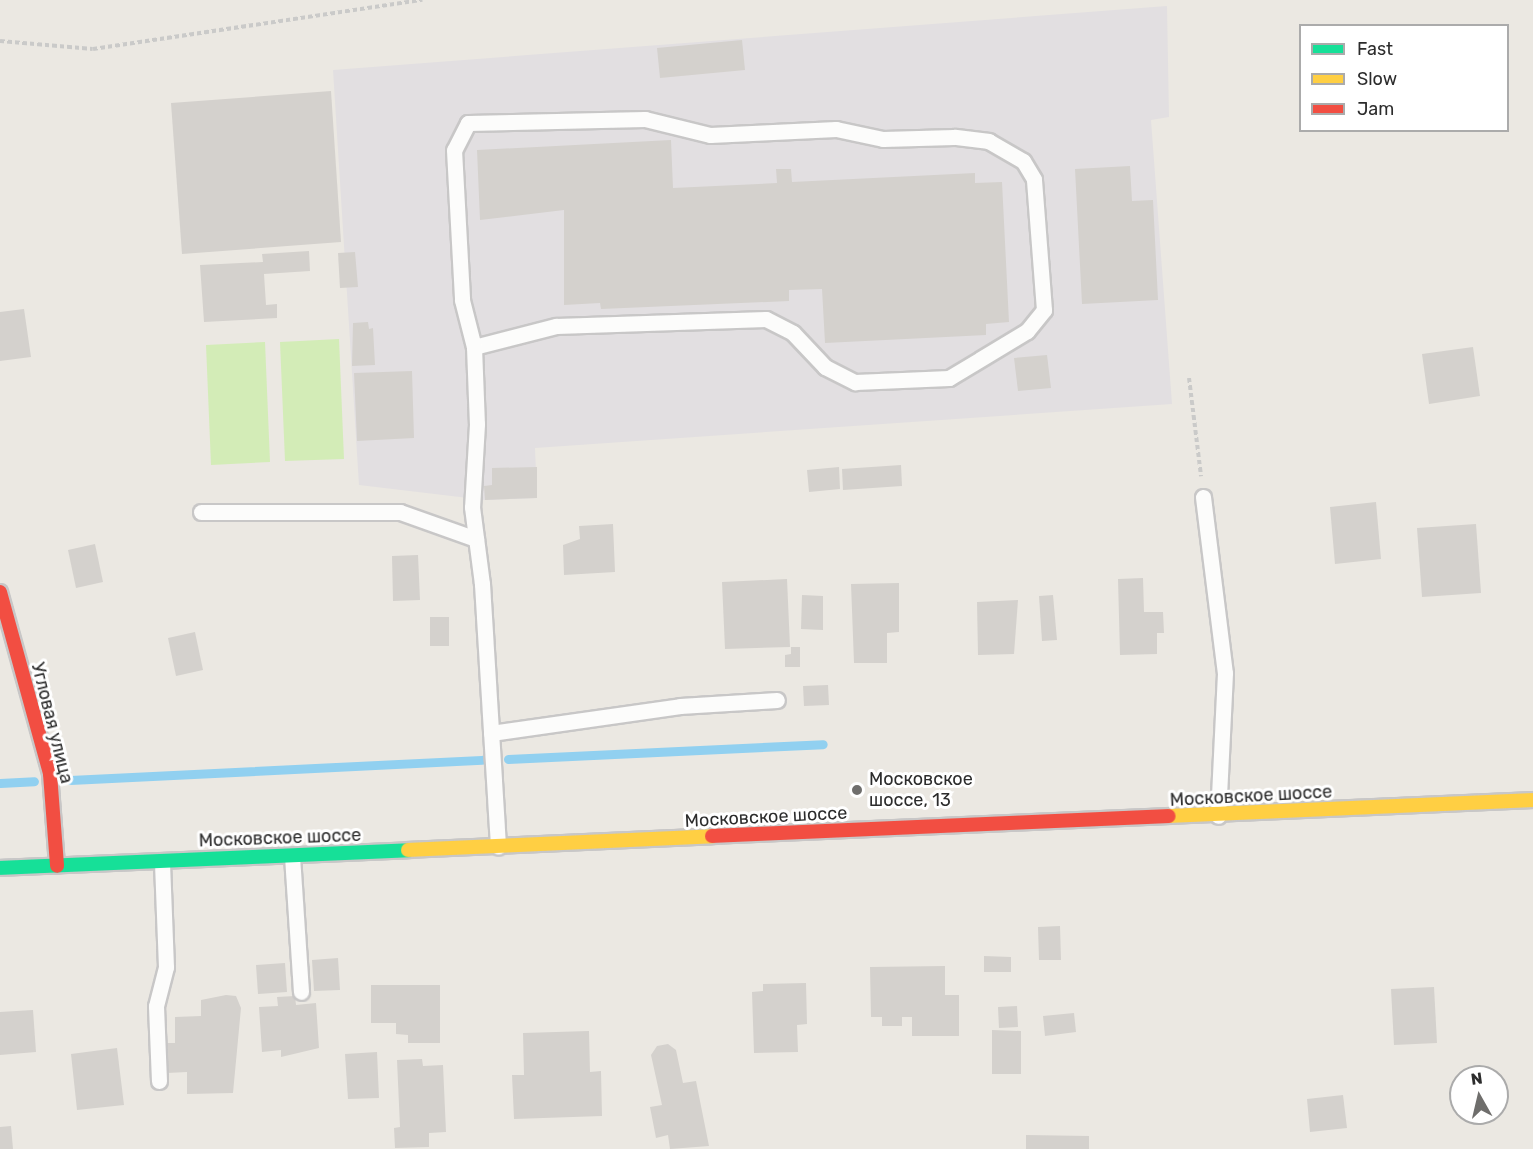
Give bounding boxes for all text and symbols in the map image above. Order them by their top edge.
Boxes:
legend [1299,24,1509,132]
text: Fast [1357,38,1393,60]
text: Slow [1357,68,1397,90]
text: Jam [1357,98,1394,120]
street label: Угловая улица [27,660,77,786]
place label: Московское шоссе, 13 [869,769,973,812]
street label: Московское шоссе [1169,781,1333,811]
marker: Московское шоссе, 13 [850,783,864,797]
street label: Московское шоссе [684,802,848,832]
street label: Московское шоссе [198,824,362,852]
north arrow [1449,1065,1509,1125]
text: N [1470,1068,1484,1089]

